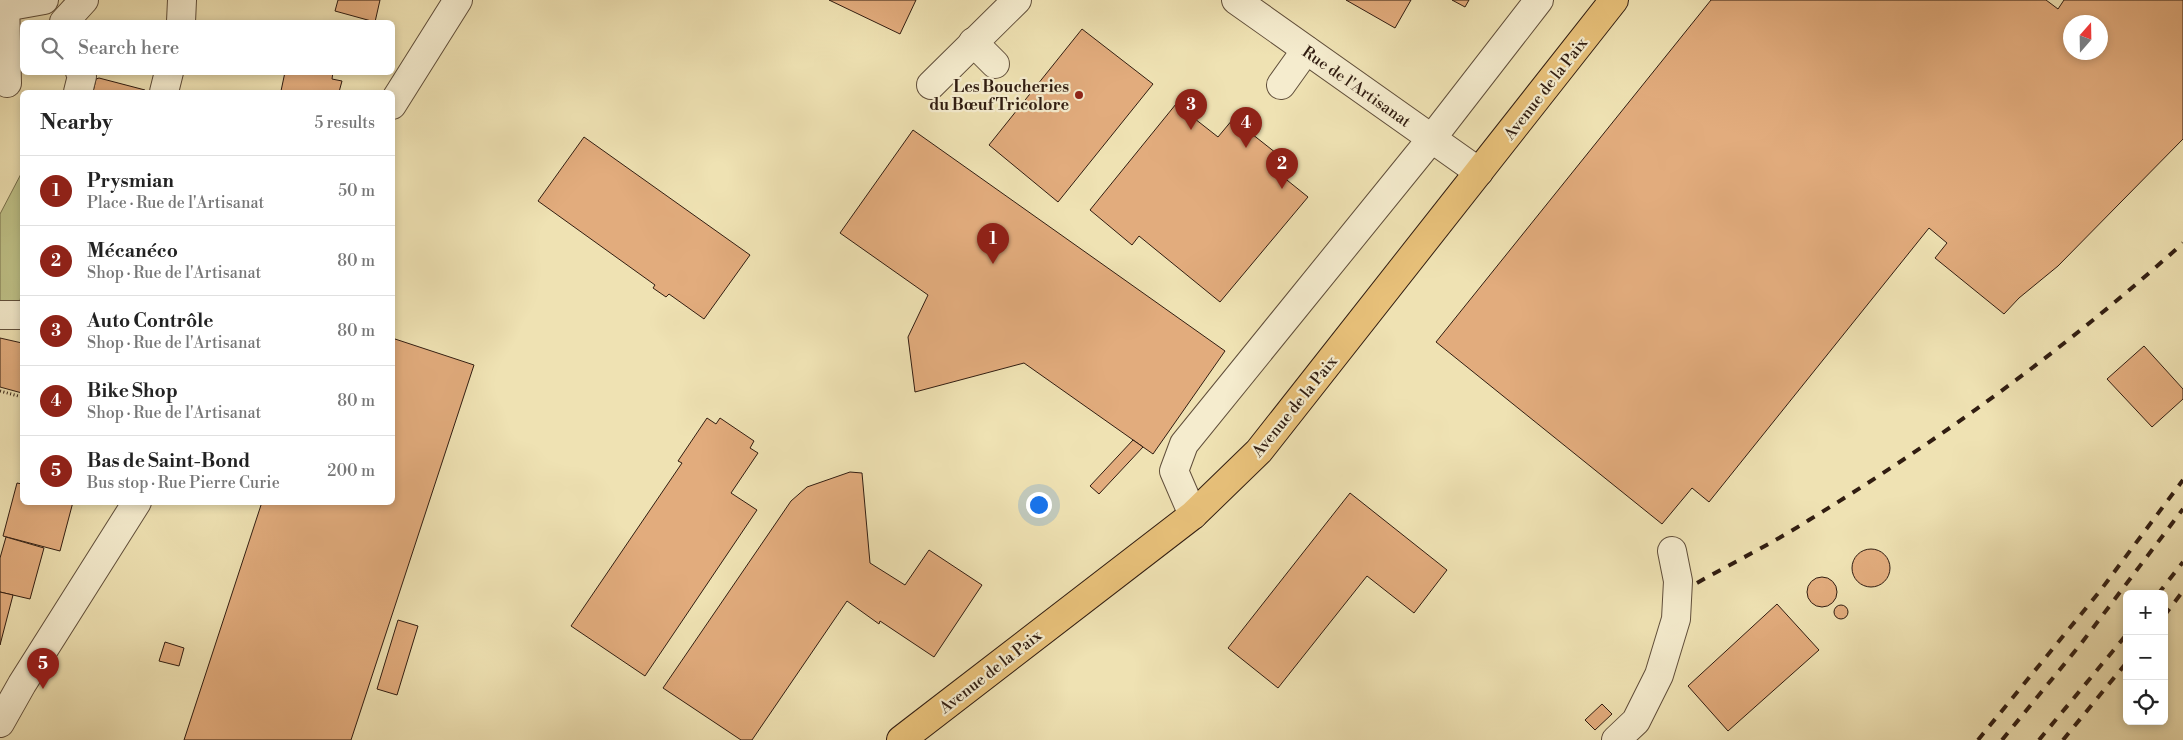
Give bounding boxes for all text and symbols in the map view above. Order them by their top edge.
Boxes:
north arrow [2063,15,2108,60]
search box [20,20,395,75]
street label: Avenue de la Paix [1499,33,1592,145]
icon: search [38,34,66,62]
text: Search here [78,36,179,60]
street label: Rue de l'Artisanat [1298,42,1415,132]
place label: Les Boucheries du Bœuf Tricolore [929,77,1069,115]
marker: Les Boucheries du Bœuf Tricolore [1073,89,1085,101]
pin: 3 [1175,89,1207,130]
pin: 4 [1230,107,1262,148]
text: Nearby [40,110,113,136]
text: 5 results [314,113,375,133]
pin: 2 [1266,148,1298,189]
text: Prysmian [87,169,174,193]
text: 1 [52,181,60,201]
text: 50 m [338,181,375,201]
text: Place · Rue de l'Artisanat [87,193,264,213]
pin: 1 [977,223,1009,264]
text: Mécanéco [87,239,178,263]
text: 2 [51,251,61,271]
text: 80 m [337,251,375,271]
text: Shop · Rue de l'Artisanat [87,263,261,283]
text: Auto Contrôle [87,309,214,333]
text: 3 [51,321,61,341]
text: 80 m [337,321,375,341]
text: Shop · Rue de l'Artisanat [87,333,261,353]
street label: Avenue de la Paix [1247,351,1342,462]
text: Bike Shop [87,379,178,403]
text: 4 [51,391,61,411]
text: 80 m [337,391,375,411]
text: Shop · Rue de l'Artisanat [87,403,261,423]
text: Bas de Saint-Bond [87,449,250,473]
text: 5 [51,461,61,481]
text: 200 m [327,461,375,481]
text: Bus stop · Rue Pierre Curie [87,473,280,493]
your location [1026,492,1052,518]
map controls [2123,590,2168,725]
button: + [2123,590,2168,635]
street label: Avenue de la Paix [935,625,1046,719]
button: − [2123,635,2168,680]
pin: 5 [27,648,59,689]
button: locate [2123,680,2168,725]

